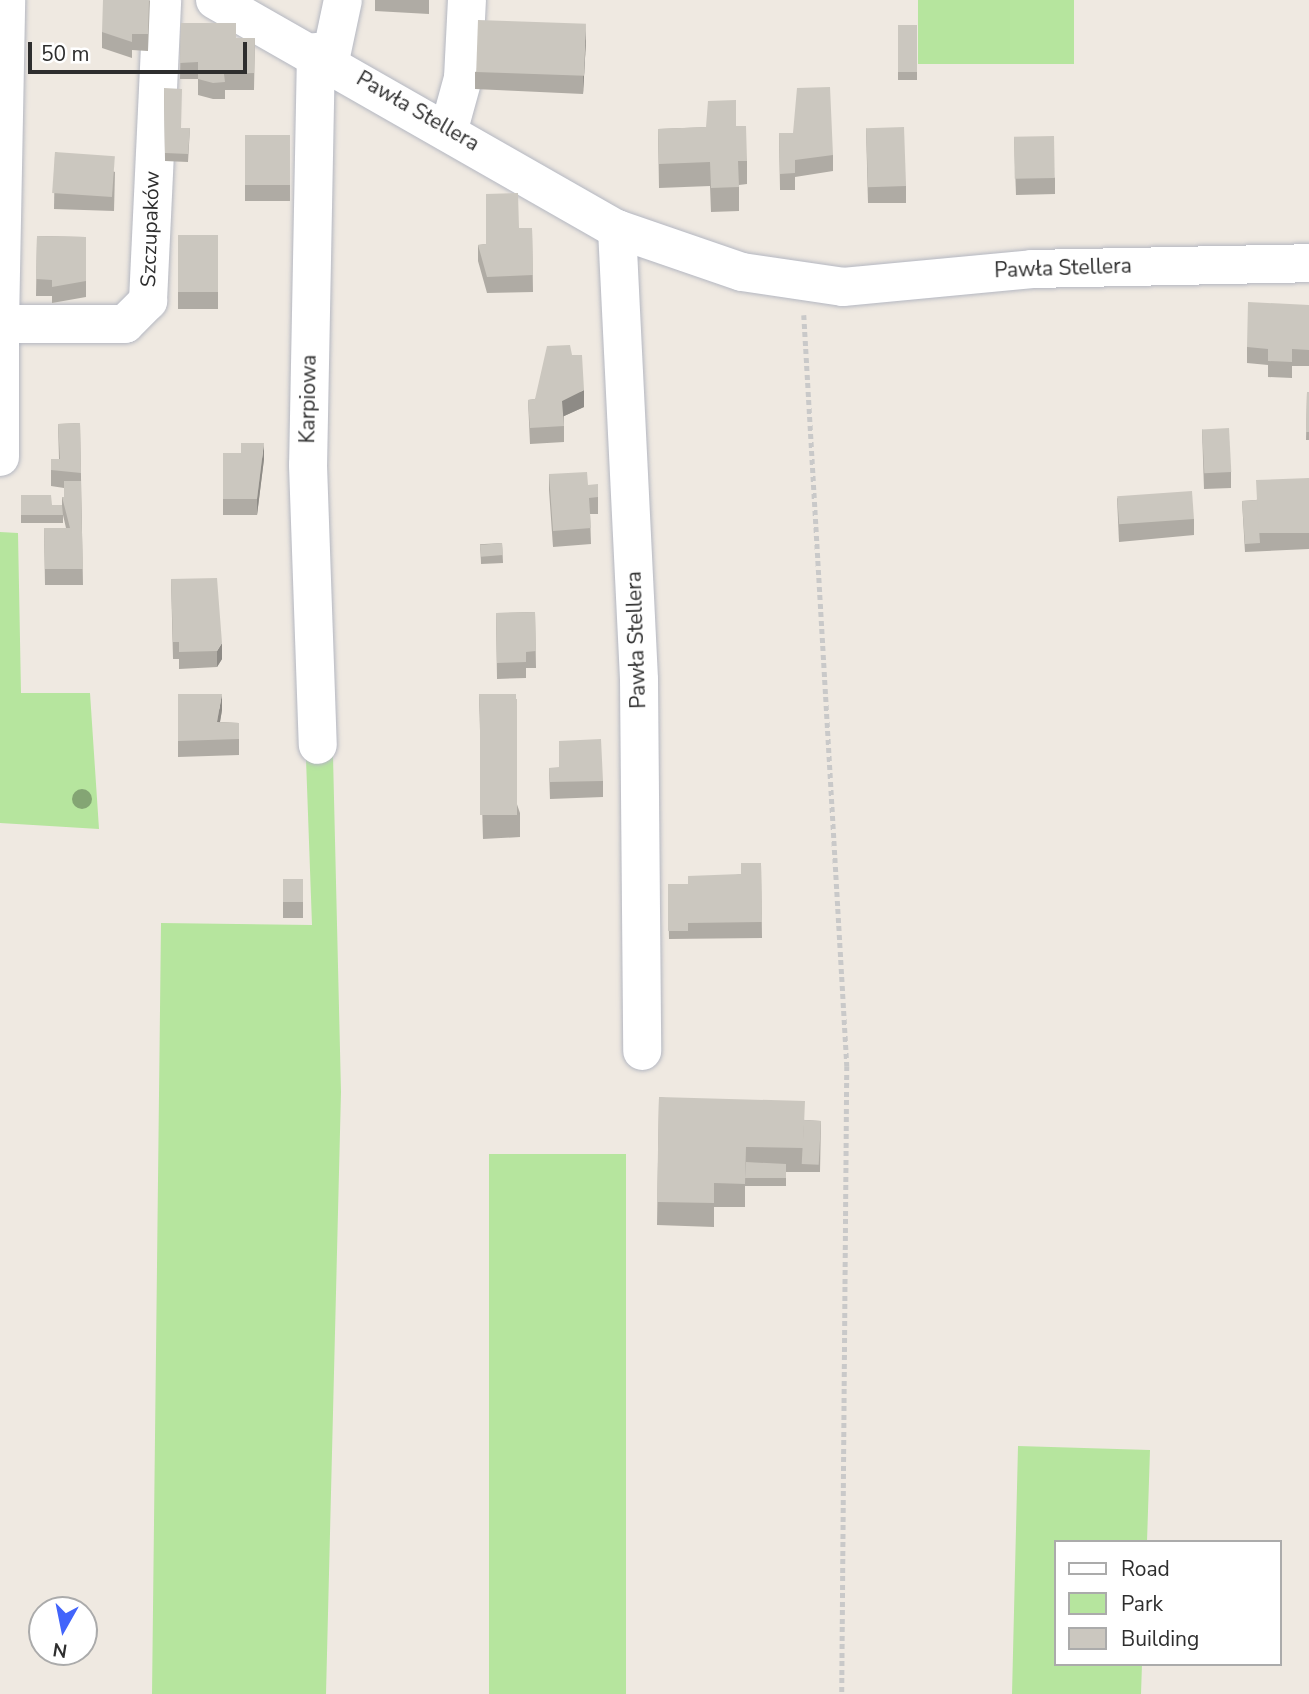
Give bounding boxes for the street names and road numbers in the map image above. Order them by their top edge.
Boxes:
street label: Pawła Stellera [352,66,484,156]
street label: Szczupaków [135,170,165,288]
street label: Pawła Stellera [994,253,1132,283]
street label: Karpiowa [295,354,321,444]
street label: Pawła Stellera [621,571,651,709]

